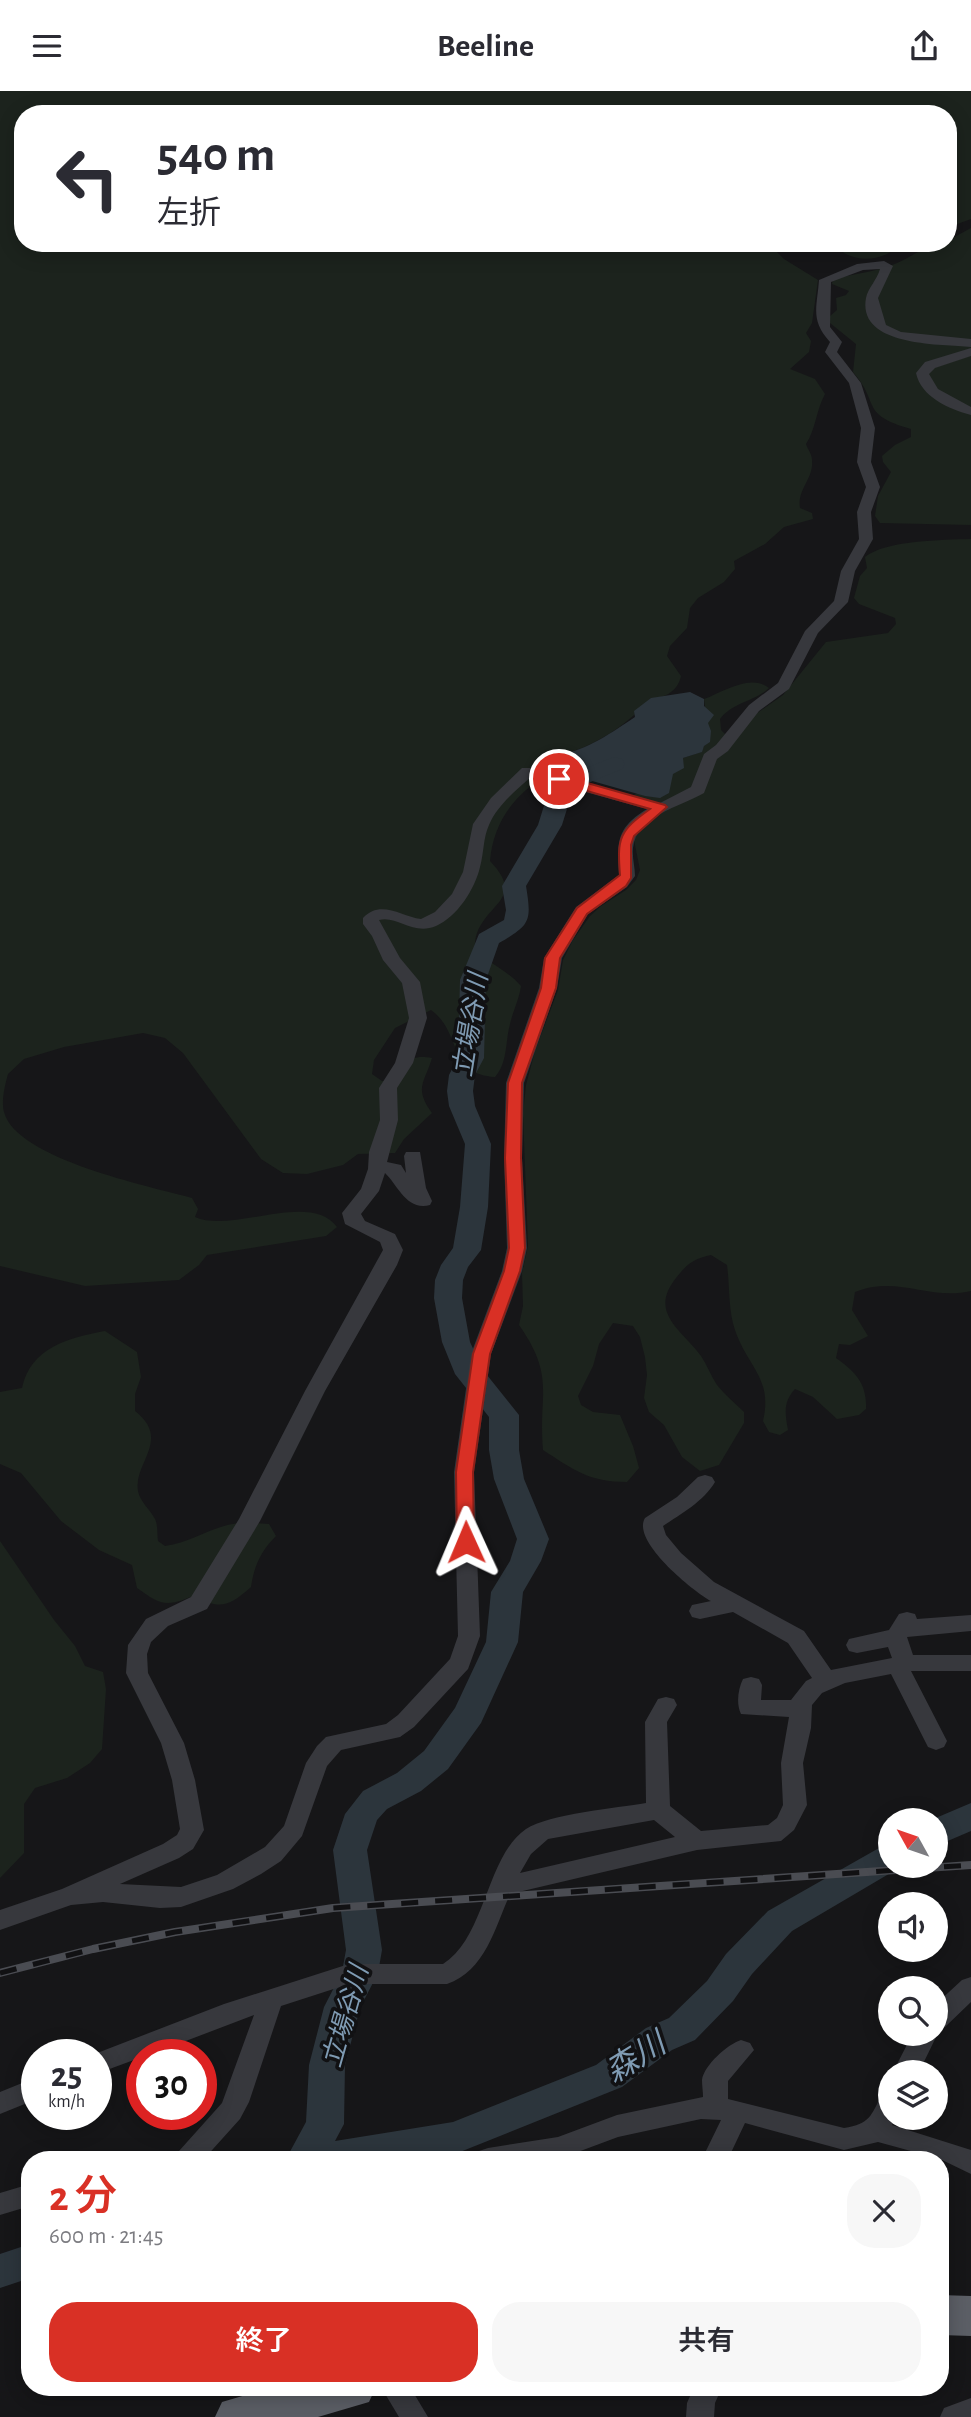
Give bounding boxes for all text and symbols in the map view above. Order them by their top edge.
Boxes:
icon: menu [28,27,66,65]
icon: share [905,27,943,65]
text: Beeline [437,30,534,62]
text: 540 m [157,131,275,180]
icon: left [42,133,133,224]
text: 左折 [157,197,221,229]
pin [529,749,589,809]
icon: arrive [540,760,578,798]
water label: 立場谷川 [449,969,492,1079]
position arrow [429,1505,503,1579]
north arrow [878,1808,948,1878]
map controls [878,1808,948,2130]
button: sound [878,1892,948,1962]
water label: 立場谷川 [318,1960,374,2070]
button: search [878,1976,948,2046]
water label: 森川 [599,2025,674,2088]
speed limit sign: 30 [126,2039,217,2130]
text: 25 [51,2058,82,2093]
button: layers [878,2060,948,2130]
text: km/h [48,2093,85,2111]
button: close [847,2174,921,2248]
text: 2 分 [49,2176,117,2218]
text: 600 m · 21:45 [49,2225,163,2248]
button: 終了 [49,2302,478,2382]
button: 共有 [492,2302,921,2382]

